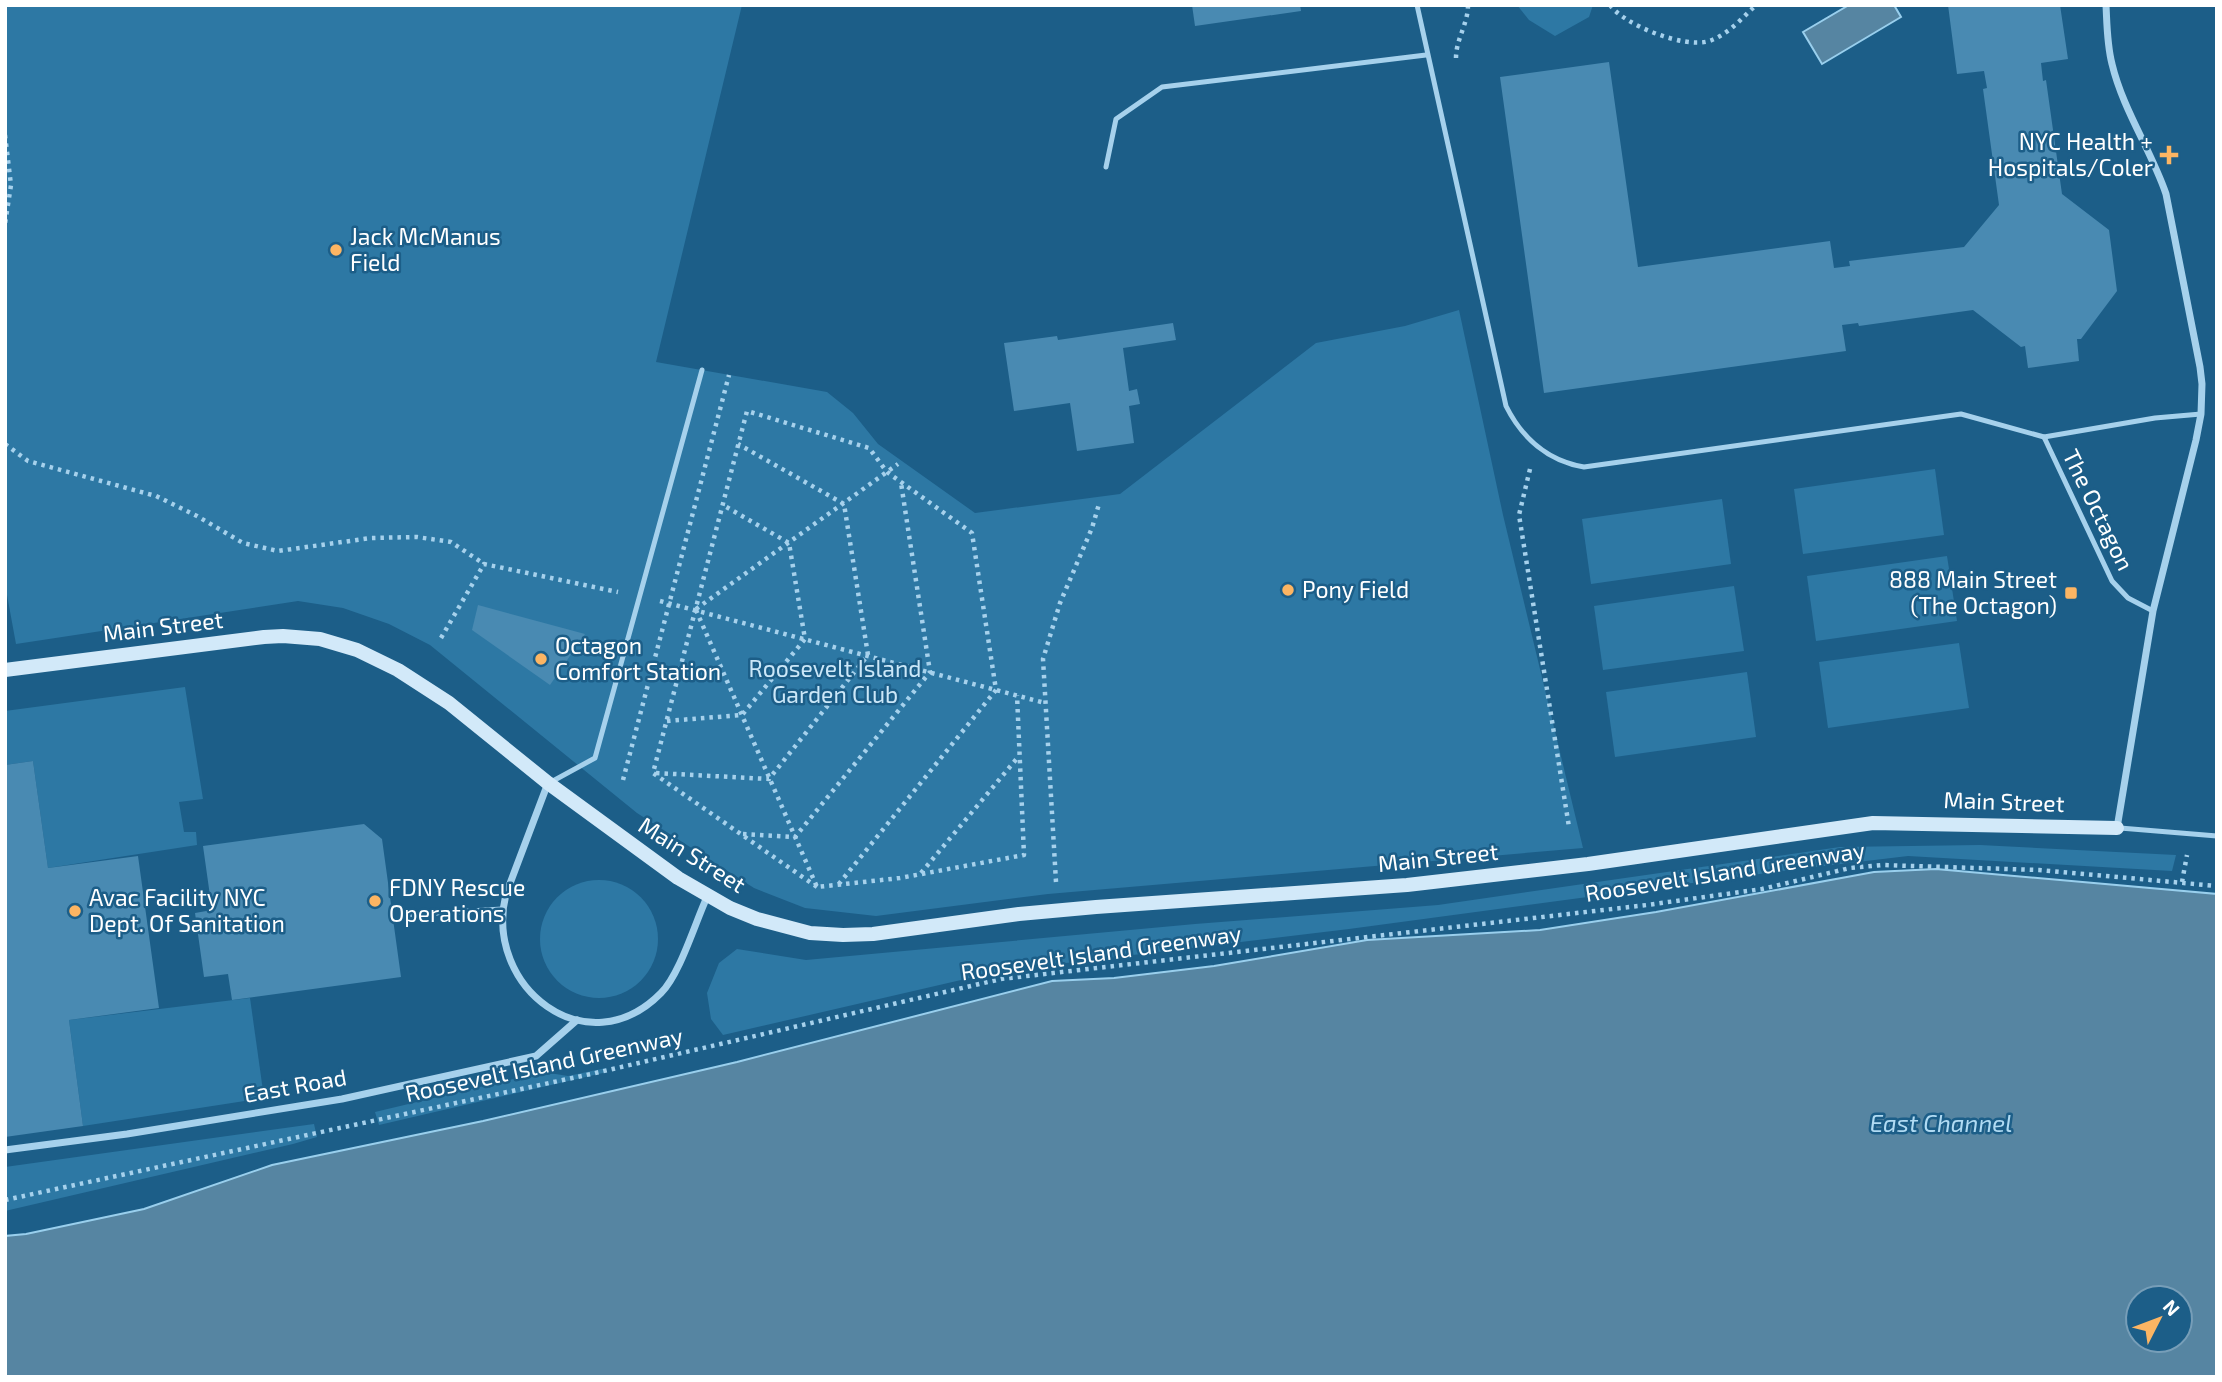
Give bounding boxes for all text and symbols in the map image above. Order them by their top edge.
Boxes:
place label: NYC Health + Hospitals/Coler [1988,127,2153,181]
marker: NYC Health + Hospitals/Coler [2159,145,2179,165]
place label: Jack McManus Field [350,222,501,276]
marker: Jack McManus Field [328,242,344,258]
street label: The Octagon [2058,444,2140,575]
place label: 888 Main Street (The Octagon) [1889,565,2057,619]
place label: Pony Field [1302,575,1409,603]
marker: Pony Field [1280,582,1296,598]
marker: 888 Main Street (The Octagon) [2063,585,2079,601]
street label: Main Street [101,605,225,647]
place label: Octagon Comfort Station [555,631,721,685]
marker: Octagon Comfort Station [533,651,549,667]
park label: Roosevelt Island Garden Club [749,654,921,708]
street label: Main Street [1943,785,2065,817]
street label: Main Street [634,810,751,898]
street label: Roosevelt Island Greenway [1583,835,1867,907]
street label: Main Street [1376,837,1500,877]
place label: FDNY Rescue Operations [389,873,525,927]
place label: Avac Facility NYC Dept. Of Sanitation [89,883,285,937]
marker: FDNY Rescue Operations [367,893,383,909]
marker: Avac Facility NYC Dept. Of Sanitation [67,903,83,919]
street label: Roosevelt Island Greenway [959,918,1243,986]
street label: Roosevelt Island Greenway [402,1021,685,1107]
street label: East Road [241,1062,348,1108]
water label: East Channel [1870,1108,2012,1137]
north arrow [2124,1284,2194,1354]
text: N [2159,1294,2185,1320]

